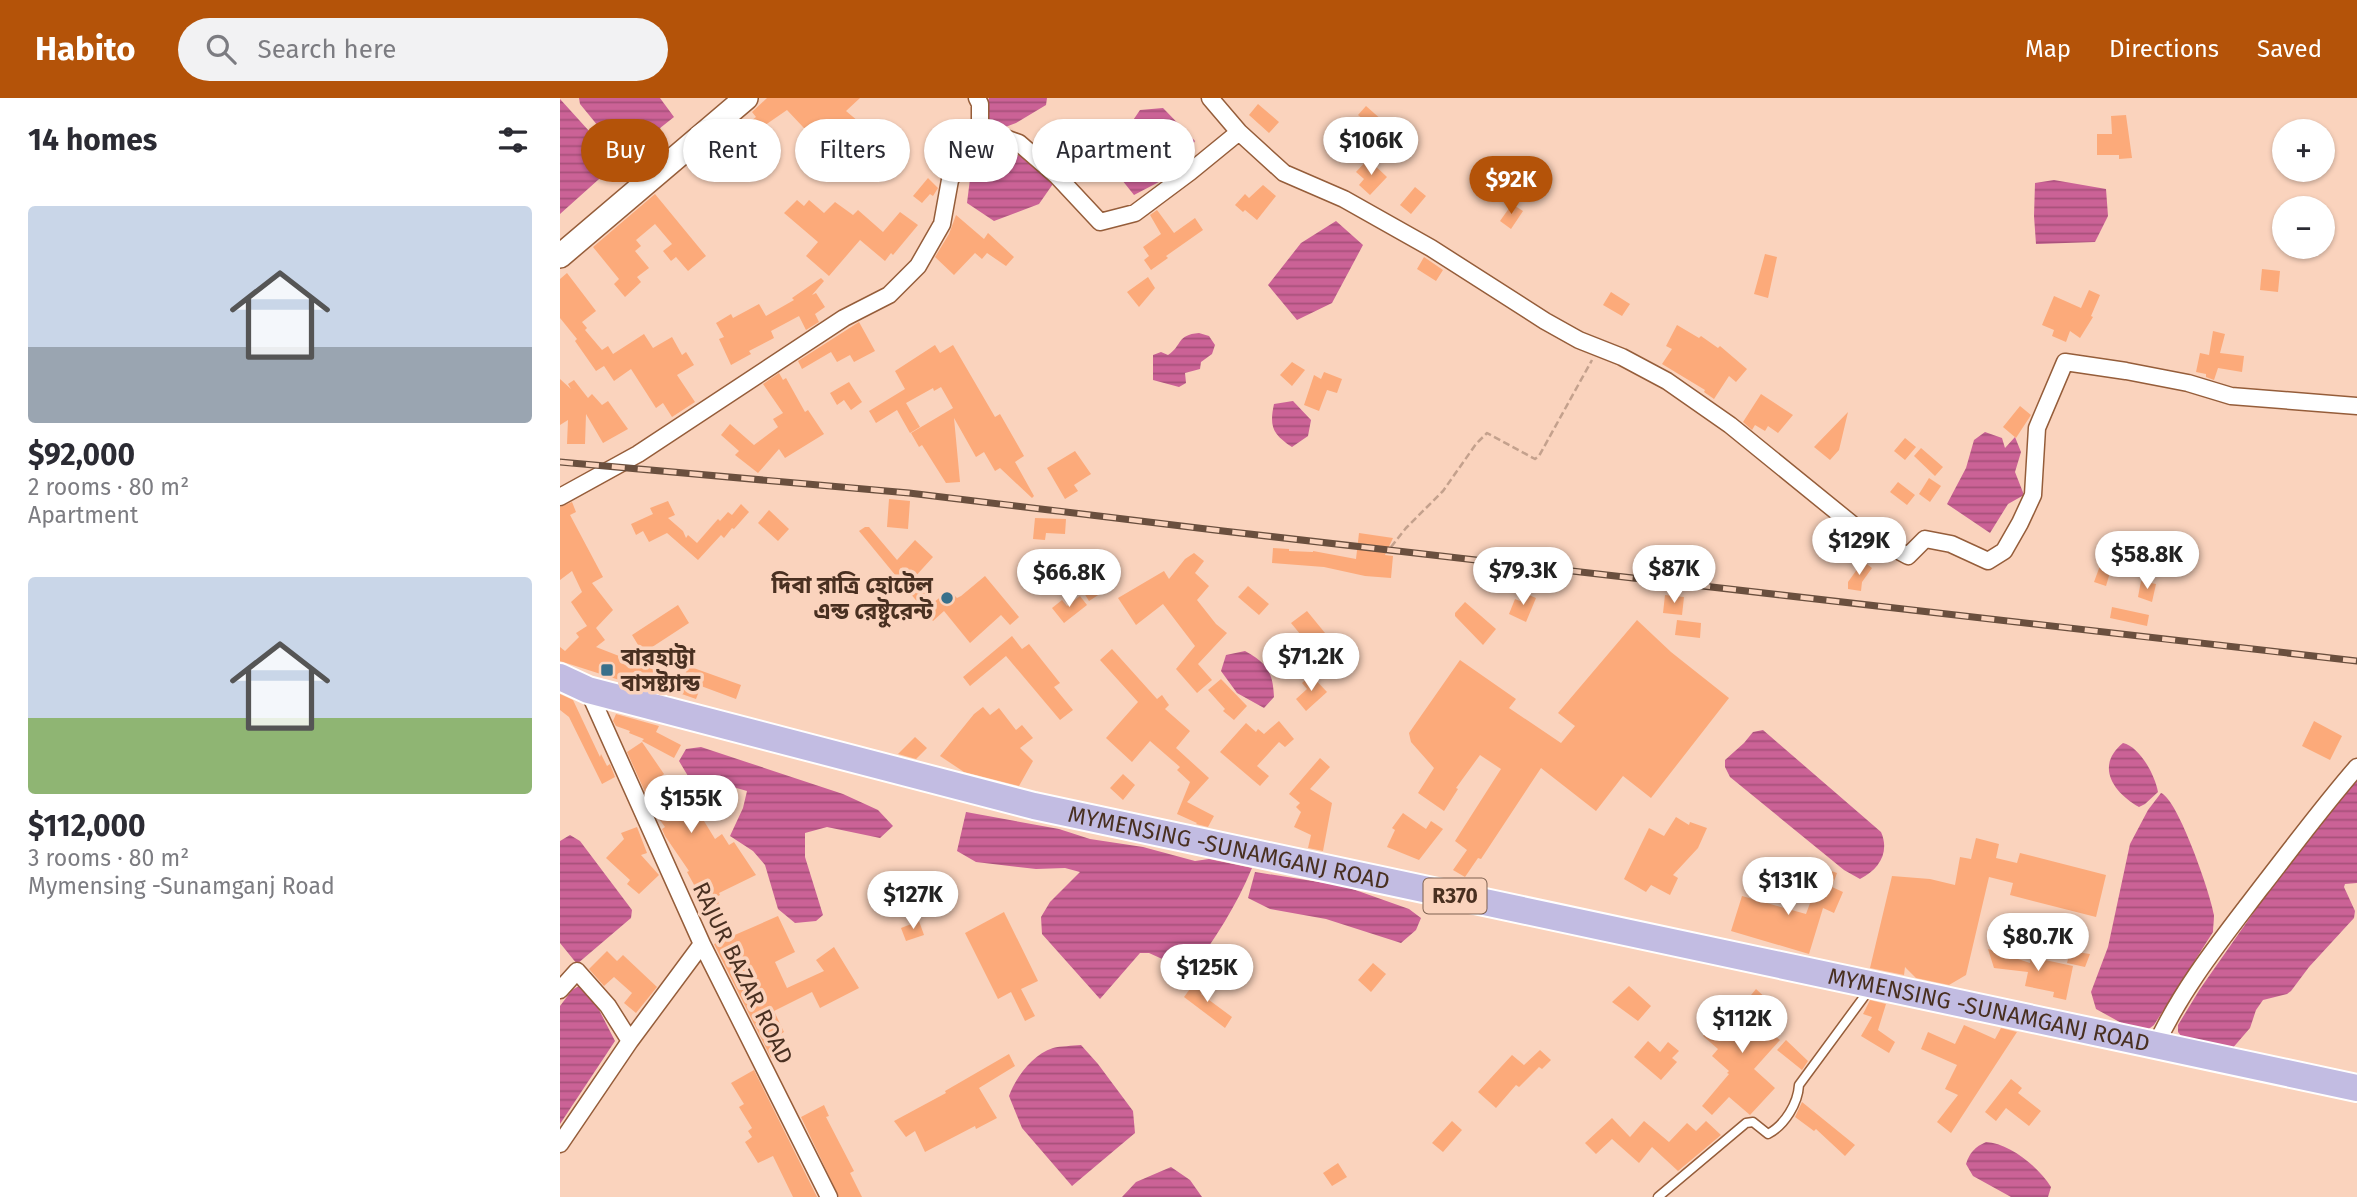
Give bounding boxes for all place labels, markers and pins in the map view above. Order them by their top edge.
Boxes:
pin: $106K [1322,118,1420,177]
pin: $92K [1470,156,1552,216]
pin: $129K [1810,518,1908,577]
pin: $58.8K [2090,532,2204,591]
pin: $87K [1633,546,1715,605]
pin: $79.3K [1466,547,1580,607]
pin: $66.8K [1012,550,1126,609]
place label: দিবা রাত্রি হোটেল এন্ড রেষ্টুরেন্ট [771,571,934,628]
marker: দিবা রাত্রি হোটেল এন্ড রেষ্টুরেন্ট [939,590,955,606]
pin: $71.2K [1254,634,1368,693]
place label: বারহাট্টা বাসষ্ট্যান্ড [620,643,700,697]
marker: বারহাট্টা বাসষ্ট্যান্ড [599,662,615,678]
pin: $155K [642,776,740,835]
pin: $131K [1739,858,1837,917]
pin: $127K [864,872,962,931]
pin: $80.7K [1981,914,2095,973]
pin: $125K [1158,944,1256,1004]
pin: $112K [1693,996,1791,1055]

